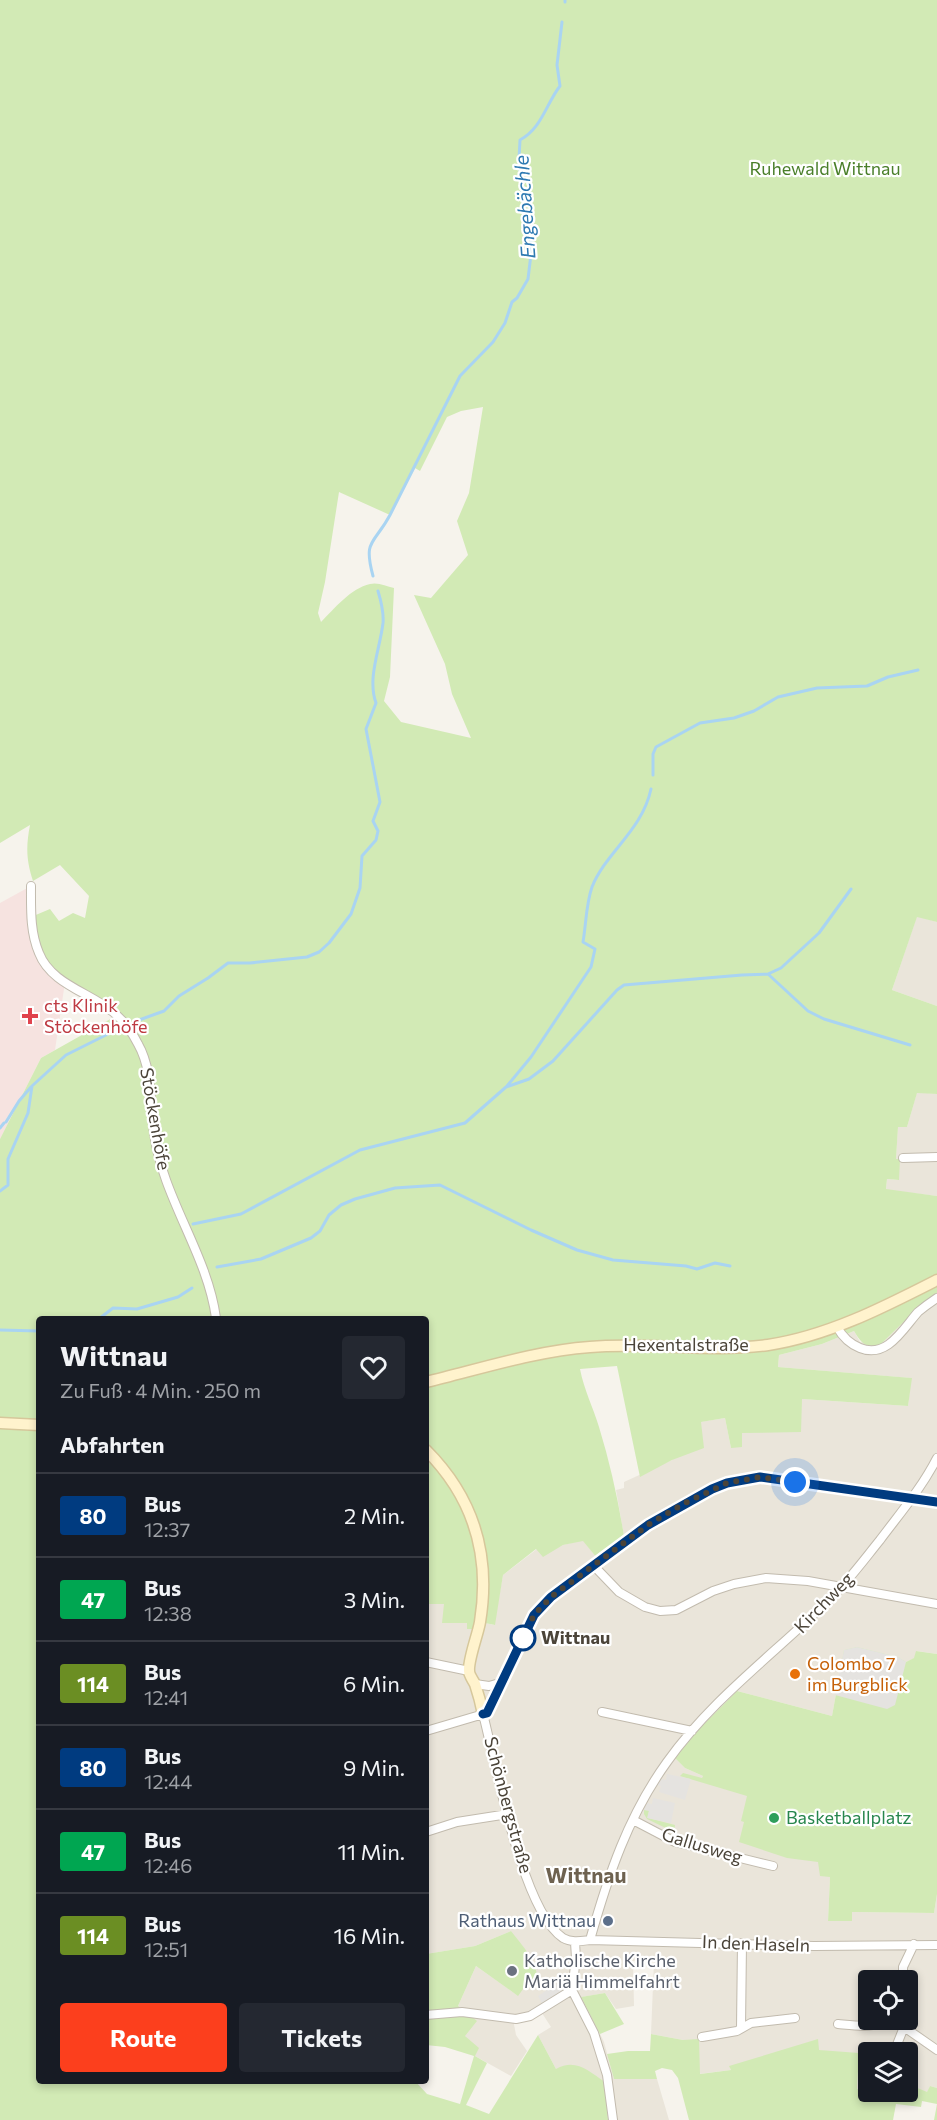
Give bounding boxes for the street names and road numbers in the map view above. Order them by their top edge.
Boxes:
street label: Stöckenhöfe [136,1066,176,1172]
street label: Hexentalstraße [623,1333,749,1355]
street label: Kirchweg [789,1567,858,1637]
street label: Schönbergstraße [480,1734,538,1875]
street label: Gallusweg [659,1822,745,1868]
street label: In den Haseln [702,1930,810,1956]

